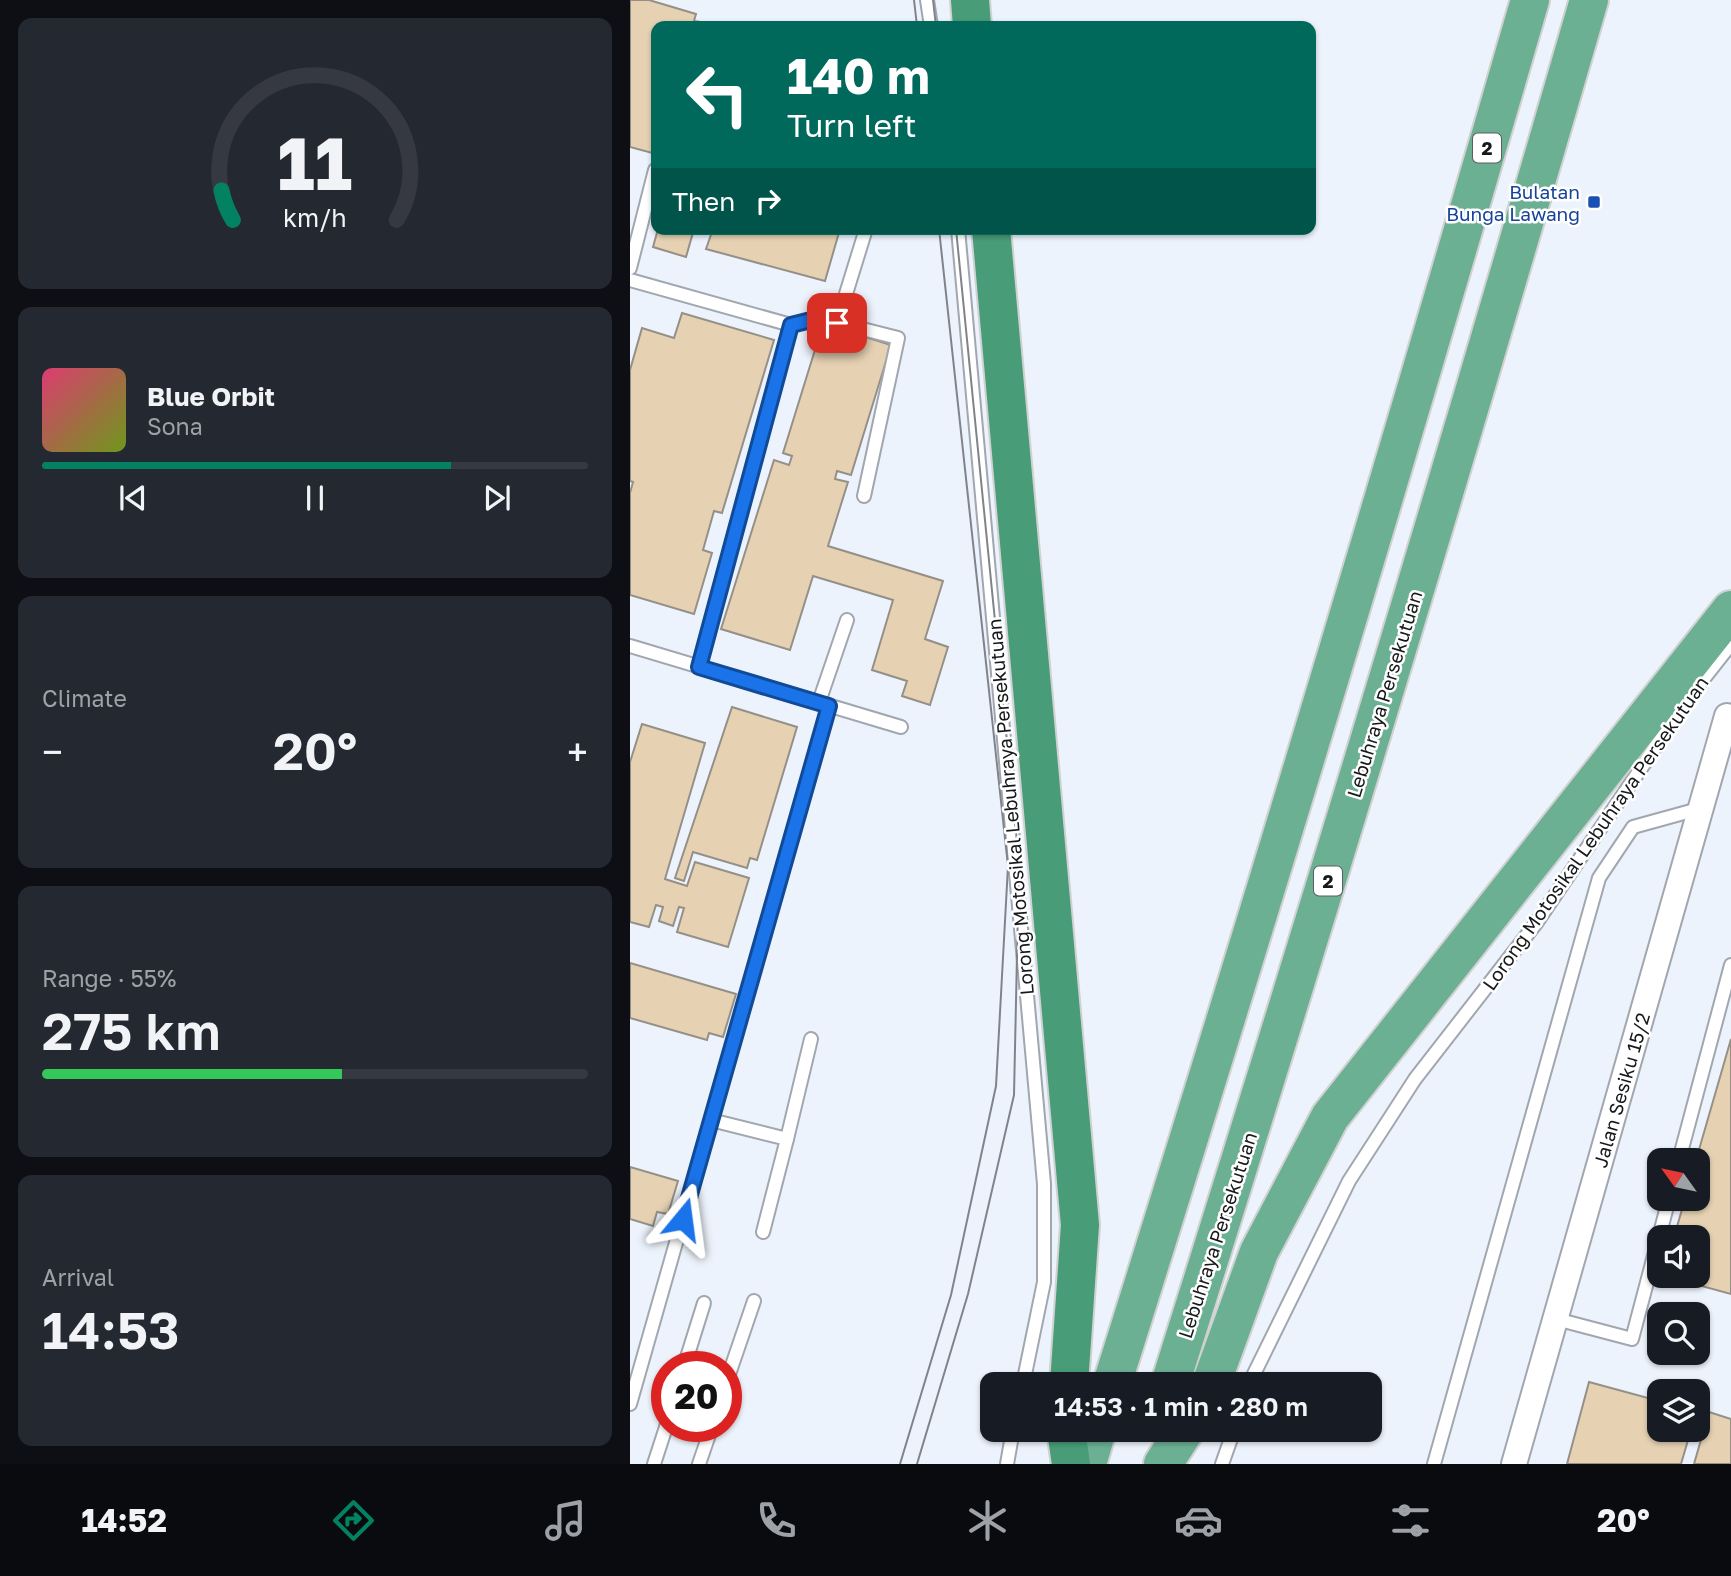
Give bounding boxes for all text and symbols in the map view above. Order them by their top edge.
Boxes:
text: 140 m [787,46,930,105]
icon: left [672,49,763,140]
text: Turn left [787,106,916,144]
text: 11 [278,119,352,206]
road number: 2 [1473,134,1501,162]
place label: Bulatan Bunga Lawang [1446,180,1580,225]
icon: right [749,182,787,220]
text: Then [672,186,735,217]
marker: Bulatan Bunga Lawang [1586,194,1602,210]
text: km/h [283,201,347,232]
pin [807,293,867,353]
icon: arrive [818,304,856,342]
text: Blue Orbit [147,381,275,412]
text: Sona [147,412,203,440]
icon: previous [114,479,152,517]
icon: pause [296,479,334,517]
icon: next [478,479,516,517]
street label: Lebuhraya Persekutuan [1342,588,1426,800]
street label: Lorong Motosikal Lebuhraya Persekutuan [982,618,1038,996]
street label: Lorong Motosikal Lebuhraya Persekutuan [1477,672,1713,994]
text: Climate [42,684,127,712]
text: 20° [273,719,357,781]
text: − [42,729,63,774]
text: + [567,729,588,774]
road number: 2 [1314,866,1342,896]
text: Range · 55% [42,964,176,992]
text: 275 km [42,999,221,1061]
street label: Jalan Sesiku 15/2 [1588,1010,1654,1170]
street label: Lebuhraya Persekutuan [1173,1129,1261,1341]
north arrow [1647,1148,1710,1211]
map controls [1647,1148,1710,1442]
position arrow [646,1182,720,1256]
button: sound [1647,1225,1710,1288]
text: Arrival [42,1263,114,1291]
text: 14:53 [42,1298,180,1360]
button: search [1647,1302,1710,1365]
speed limit sign: 20 [651,1351,742,1442]
button: layers [1647,1379,1710,1442]
text: 14:53 · 1 min · 280 m [1054,1391,1308,1422]
icon: directions [329,1496,378,1545]
icon: music [541,1496,590,1545]
icon: phone [752,1496,801,1545]
icon: climate [963,1496,1012,1545]
icon: car [1174,1496,1223,1545]
icon: filters [1386,1496,1435,1545]
text: 14:52 [81,1501,167,1539]
text: 20° [1597,1501,1650,1539]

